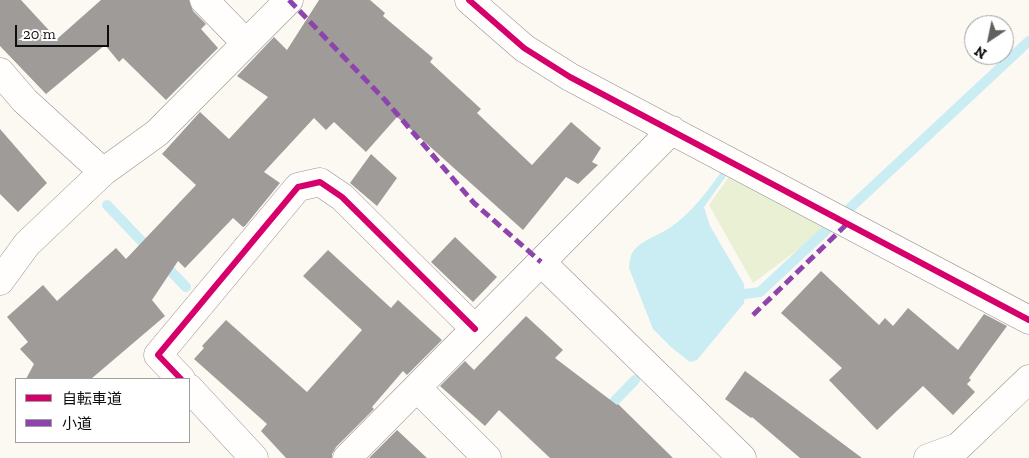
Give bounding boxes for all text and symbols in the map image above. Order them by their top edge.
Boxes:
scale bar [18,15,111,47]
north arrow [964,15,1014,65]
text: 20 m [23,25,56,43]
text: N [972,42,990,62]
legend [15,378,190,443]
text: 自転車道 [62,390,122,408]
text: 小道 [62,415,92,433]

